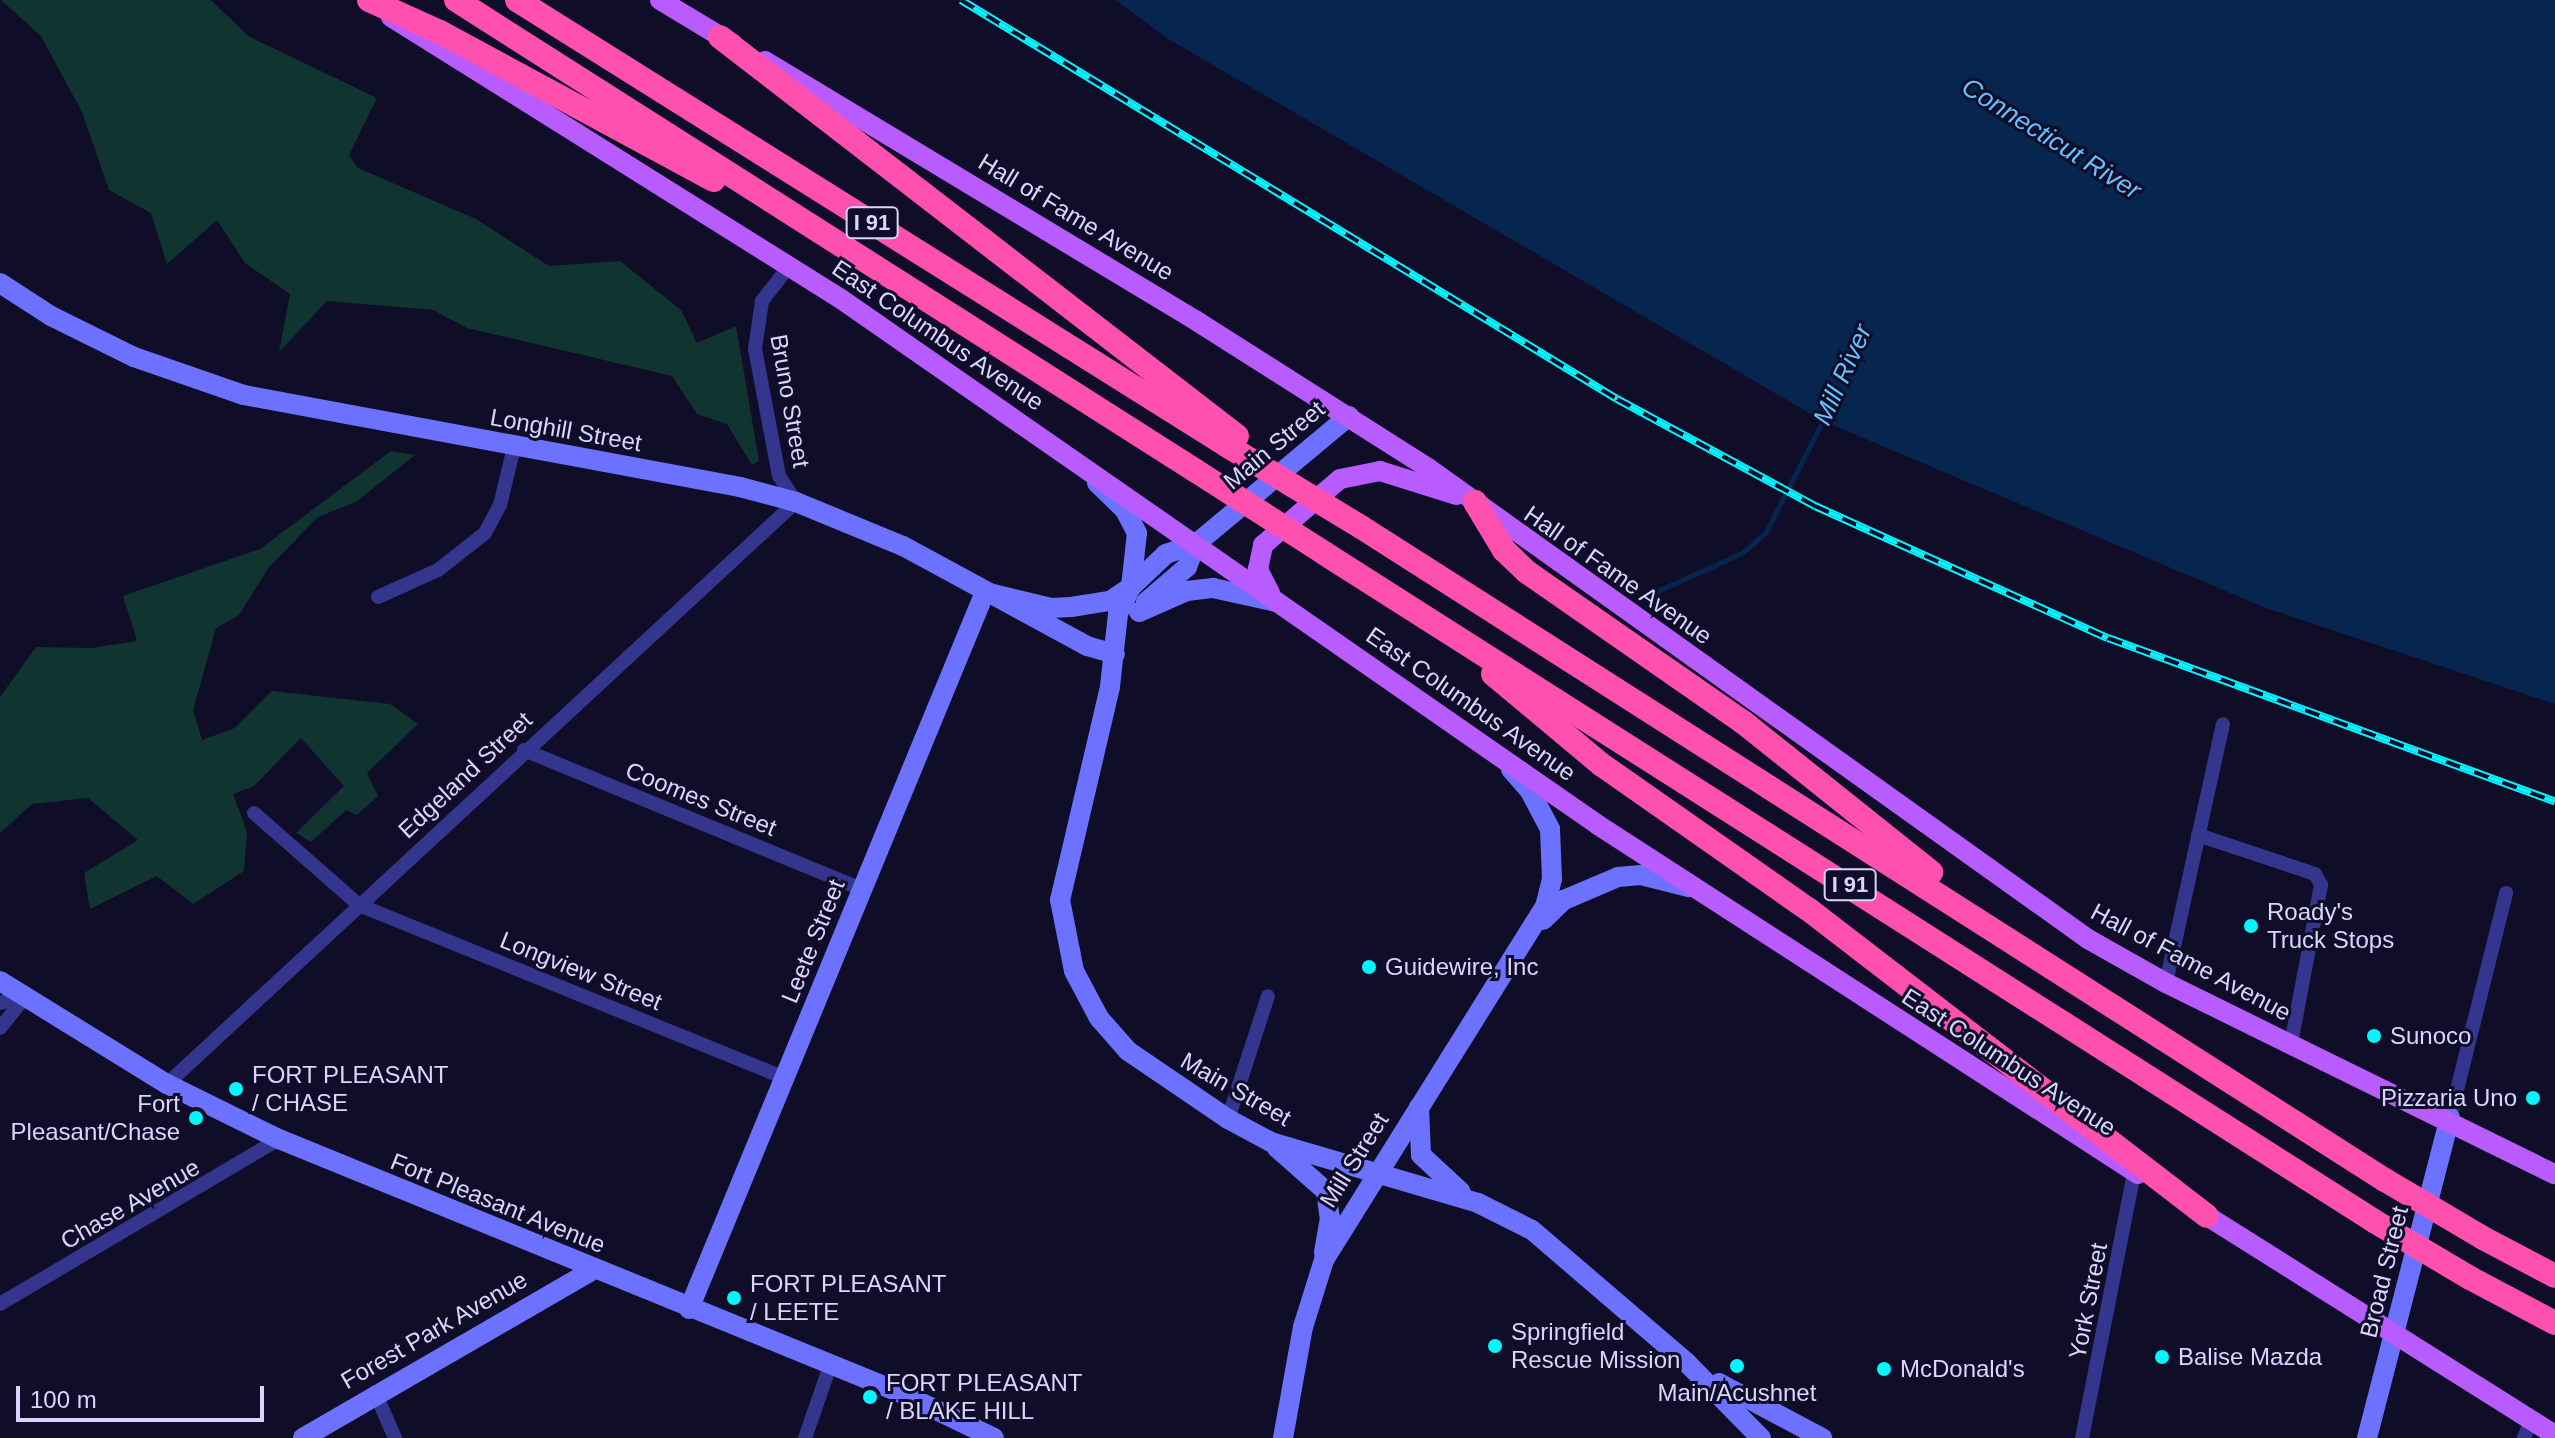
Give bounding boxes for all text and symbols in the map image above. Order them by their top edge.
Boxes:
water label: Connecticut River [1956,71,2146,207]
street label: Hall of Fame Avenue [973,147,1179,287]
road number: I 91 [844,205,900,241]
street label: East Columbus Avenue [826,253,1050,417]
water label: Mill River [1807,320,1879,430]
street label: Bruno Street [764,332,816,470]
street label: Main Street [1218,395,1330,495]
street label: Longhill Street [488,402,644,458]
street label: Hall of Fame Avenue [1518,499,1718,651]
street label: East Columbus Avenue [1360,620,1582,788]
street label: Edgeland Street [392,706,538,844]
street label: Coomes Street [621,756,781,842]
road number: I 91 [1822,867,1878,903]
street label: Leete Street [775,875,851,1007]
street label: Hall of Fame Avenue [2085,897,2297,1027]
place label: Roady's Truck Stops [2267,898,2394,954]
marker: Roady's Truck Stops [2242,917,2260,935]
street label: Longview Street [496,925,666,1017]
place label: Guidewire, Inc [1385,953,1538,981]
marker: Guidewire, Inc [1360,958,1378,976]
street label: East Columbus Avenue [1896,982,2122,1142]
place label: Sunoco [2390,1022,2471,1050]
marker: Sunoco [2365,1027,2383,1045]
street label: Main Street [1176,1046,1296,1132]
place label: FORT PLEASANT / CHASE [252,1061,449,1117]
marker: FORT PLEASANT / CHASE [227,1080,245,1098]
place label: Pizzaria Uno [2381,1084,2517,1112]
marker: Pizzaria Uno [2524,1089,2542,1107]
place label: Fort Pleasant/Chase [11,1090,180,1146]
street label: Mill Street [1314,1107,1394,1213]
marker: Fort Pleasant/Chase [187,1109,205,1127]
street label: Fort Pleasant Avenue [386,1147,610,1259]
street label: Chase Avenue [55,1152,205,1256]
street label: Broad Street [2354,1203,2414,1341]
street label: York Street [2063,1240,2113,1362]
street label: Forest Park Avenue [335,1265,533,1395]
place label: FORT PLEASANT / LEETE [750,1270,947,1326]
marker: FORT PLEASANT / LEETE [725,1289,743,1307]
place label: Springfield Rescue Mission [1511,1318,1680,1374]
marker: Springfield Rescue Mission [1486,1337,1504,1355]
place label: Balise Mazda [2178,1343,2322,1371]
marker: Balise Mazda [2153,1348,2171,1366]
place label: McDonald's [1900,1355,2025,1383]
marker: Main/Acushnet [1728,1357,1746,1375]
marker: McDonald's [1875,1360,1893,1378]
place label: FORT PLEASANT / BLAKE HILL [886,1369,1083,1425]
scale bar [20,1370,268,1420]
place label: Main/Acushnet [1658,1379,1816,1407]
text: 100 m [30,1386,97,1413]
marker: FORT PLEASANT / BLAKE HILL [861,1388,879,1406]

